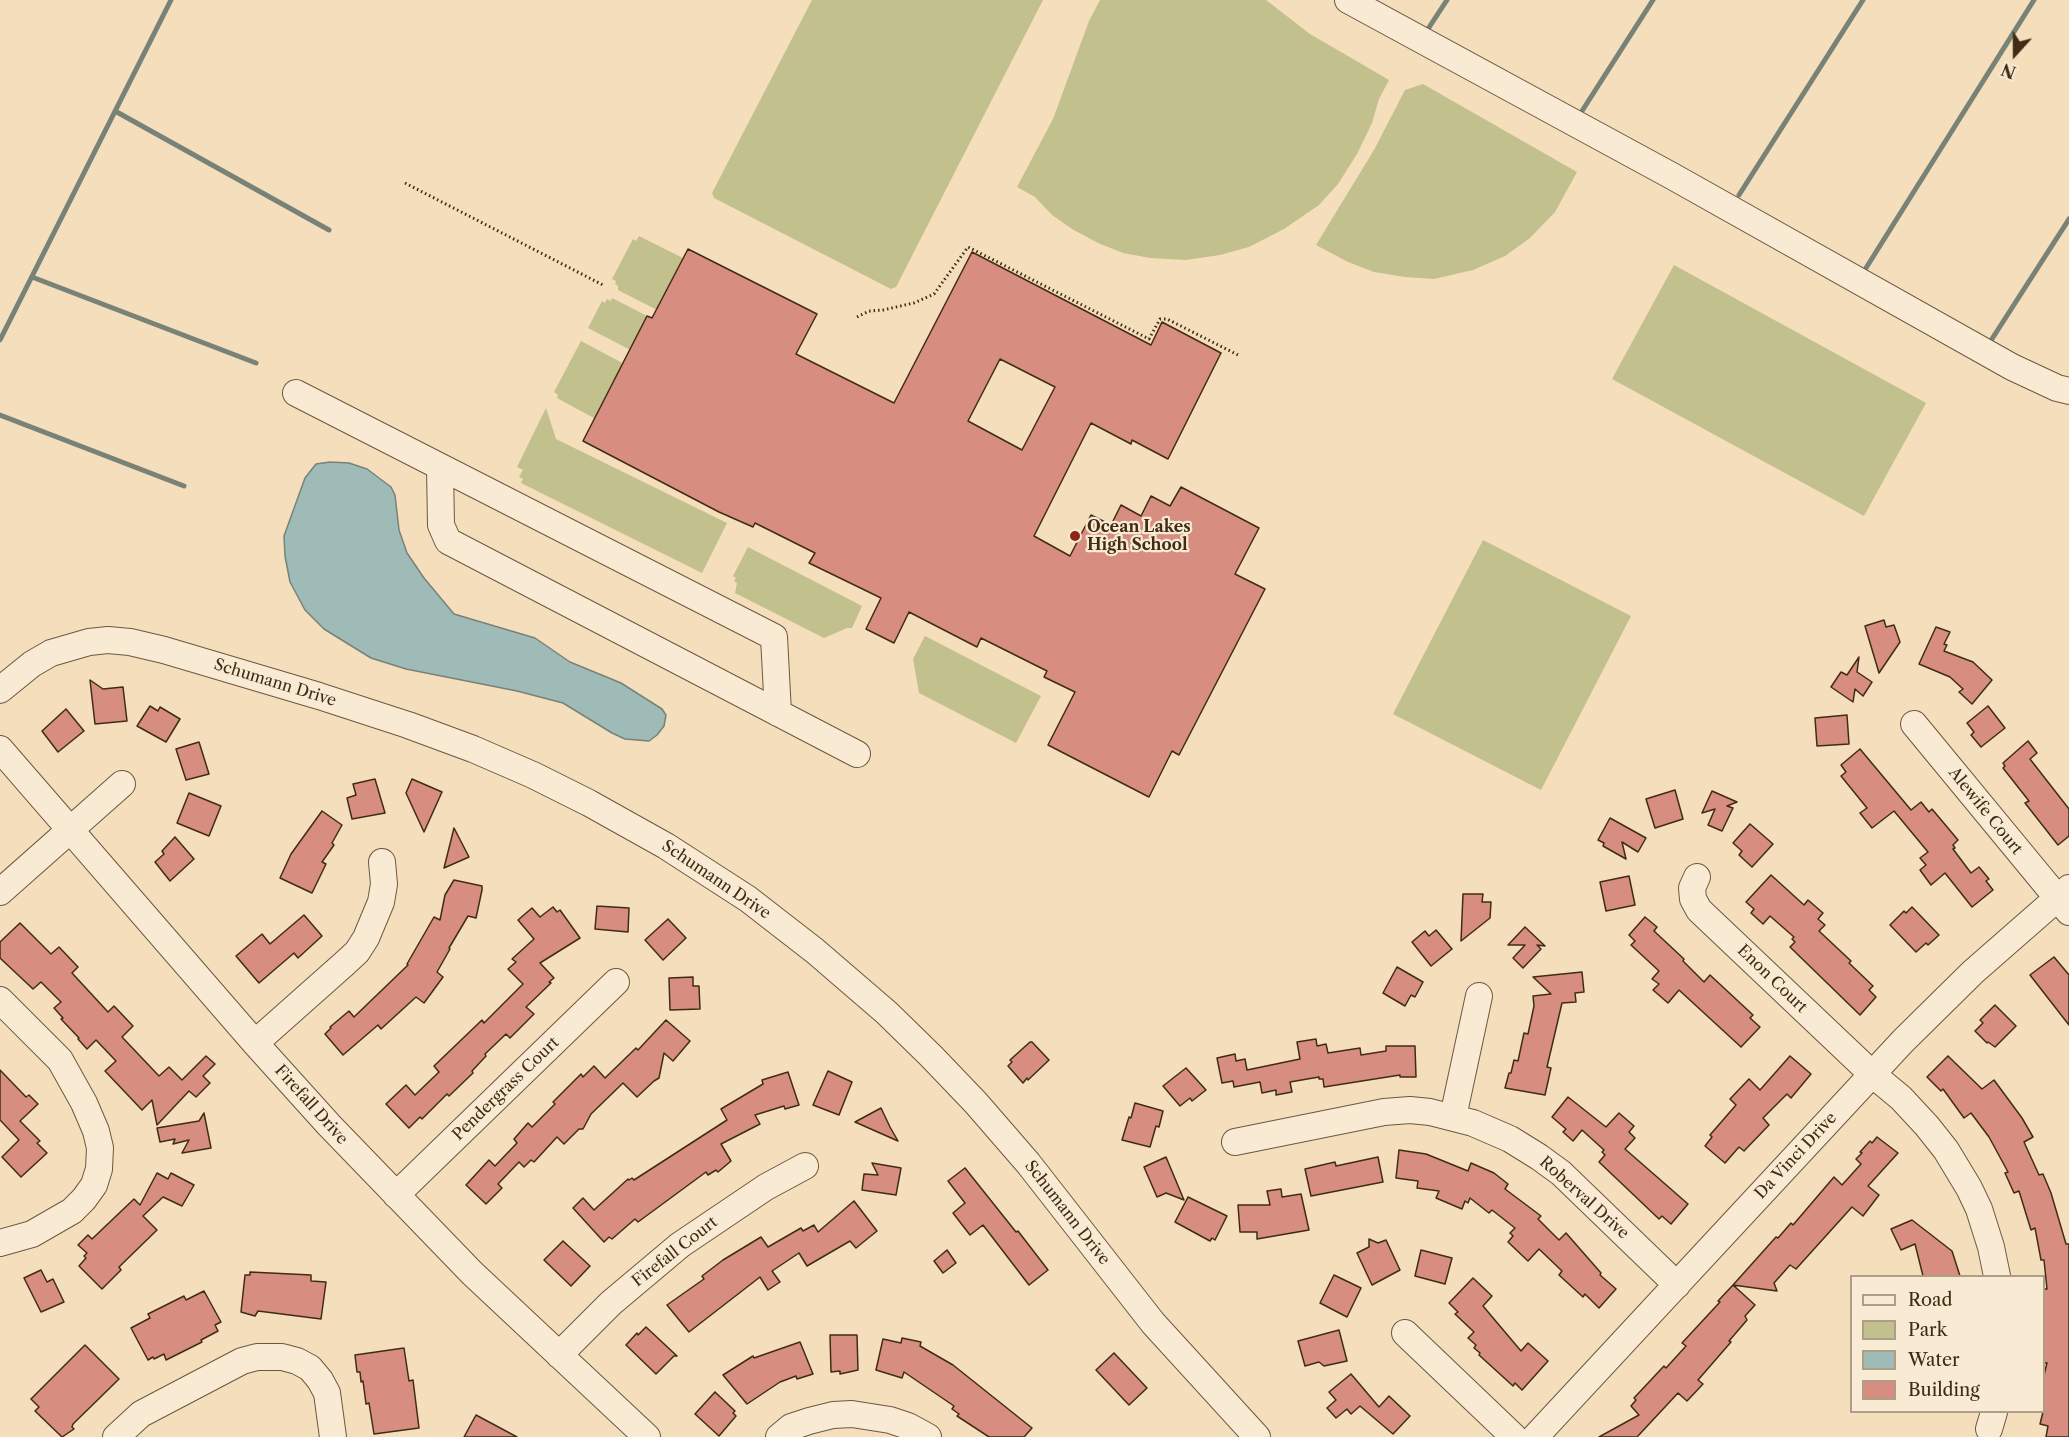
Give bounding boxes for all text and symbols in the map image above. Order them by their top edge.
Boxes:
north arrow [1985,24,2045,84]
text: N [1998,59,2019,83]
place label: Ocean Lakes High School [1087,517,1191,555]
marker: Ocean Lakes High School [1068,529,1082,543]
street label: Schumann Drive [211,655,339,711]
street label: Alewife Court [1944,764,2026,858]
street label: Schumann Drive [658,837,774,923]
street label: Enon Court [1733,941,1811,1017]
street label: Pendergrass Court [449,1033,563,1145]
street label: Firefall Drive [270,1061,352,1149]
street label: Da Vinci Drive [1751,1109,1841,1203]
street label: Roberval Drive [1535,1153,1633,1243]
street label: Schumann Drive [1020,1157,1114,1269]
street label: Firefall Court [628,1213,722,1291]
legend [1850,1275,2045,1413]
text: Road [1908,1289,1953,1311]
text: Park [1908,1319,1947,1341]
text: Water [1908,1349,1960,1371]
text: Building [1908,1379,1980,1401]

